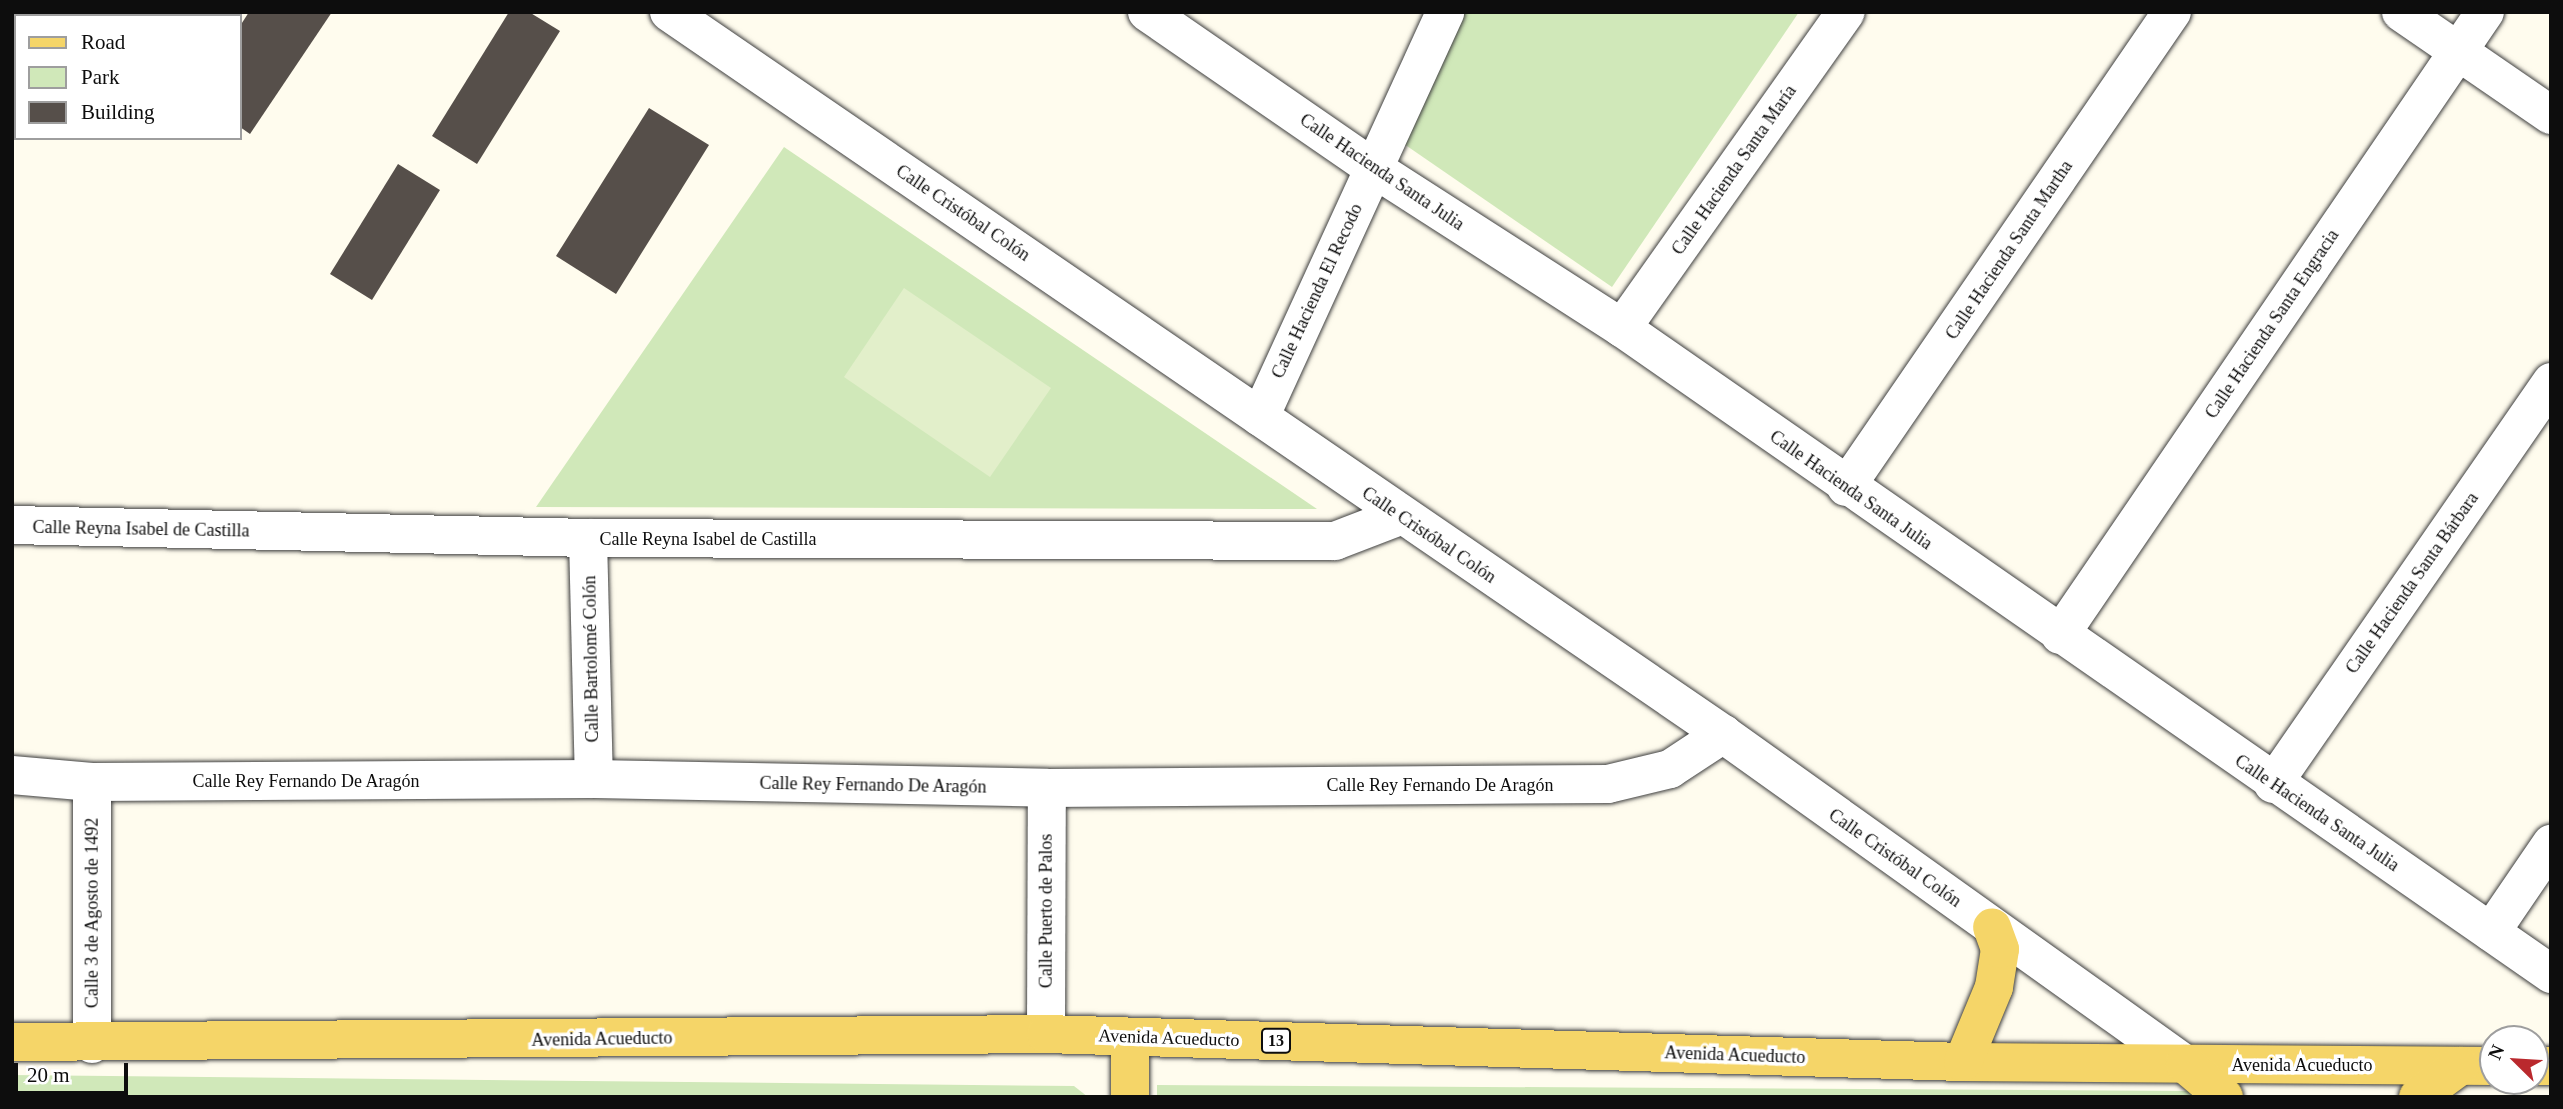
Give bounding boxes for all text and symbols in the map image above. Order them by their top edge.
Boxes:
legend [14,14,242,140]
text: Road [81,30,125,54]
text: Park [81,65,120,89]
street label: Calle Hacienda Santa María [1667,81,1801,259]
text: Building [81,100,155,124]
street label: Calle Hacienda Santa Julia [1296,109,1468,235]
street label: Calle Hacienda Santa Martha [1941,156,2077,344]
street label: Calle Cristóbal Colón [892,160,1034,266]
street label: Calle Hacienda El Recodo [1267,200,1367,382]
street label: Calle Hacienda Santa Engracia [2201,225,2343,423]
street label: Calle Hacienda Santa Julia [1766,426,1936,554]
street label: Calle Cristóbal Colón [1358,482,1500,588]
street label: Calle Hacienda Santa Bárbara [2341,488,2483,678]
street label: Calle Reyna Isabel de Castilla [32,516,250,542]
street label: Calle Reyna Isabel de Castilla [600,528,816,550]
street label: Calle Bartolomé Colón [579,575,603,743]
street label: Calle Hacienda Santa Julia [2231,750,2403,876]
street label: Calle Rey Fernando De Aragón [192,770,420,792]
street label: Calle Rey Fernando De Aragón [759,772,987,798]
street label: Calle Rey Fernando De Aragón [1326,774,1554,796]
street label: Calle Cristóbal Colón [1825,804,1965,912]
street label: Calle 3 de Agosto de 1492 [81,817,103,1009]
street label: Calle Puerto de Palos [1035,834,1057,988]
street label: Avenida Acueducto [1098,1025,1240,1051]
north arrow [2479,1025,2549,1095]
street label: Avenida Acueducto [531,1027,673,1051]
road number: 13 [1260,1028,1292,1054]
street label: Avenida Acueducto [1664,1042,1806,1068]
text: N [2484,1042,2509,1063]
scale bar [18,1050,131,1094]
street label: Avenida Acueducto [2231,1054,2373,1076]
text: 20 m [27,1063,70,1087]

